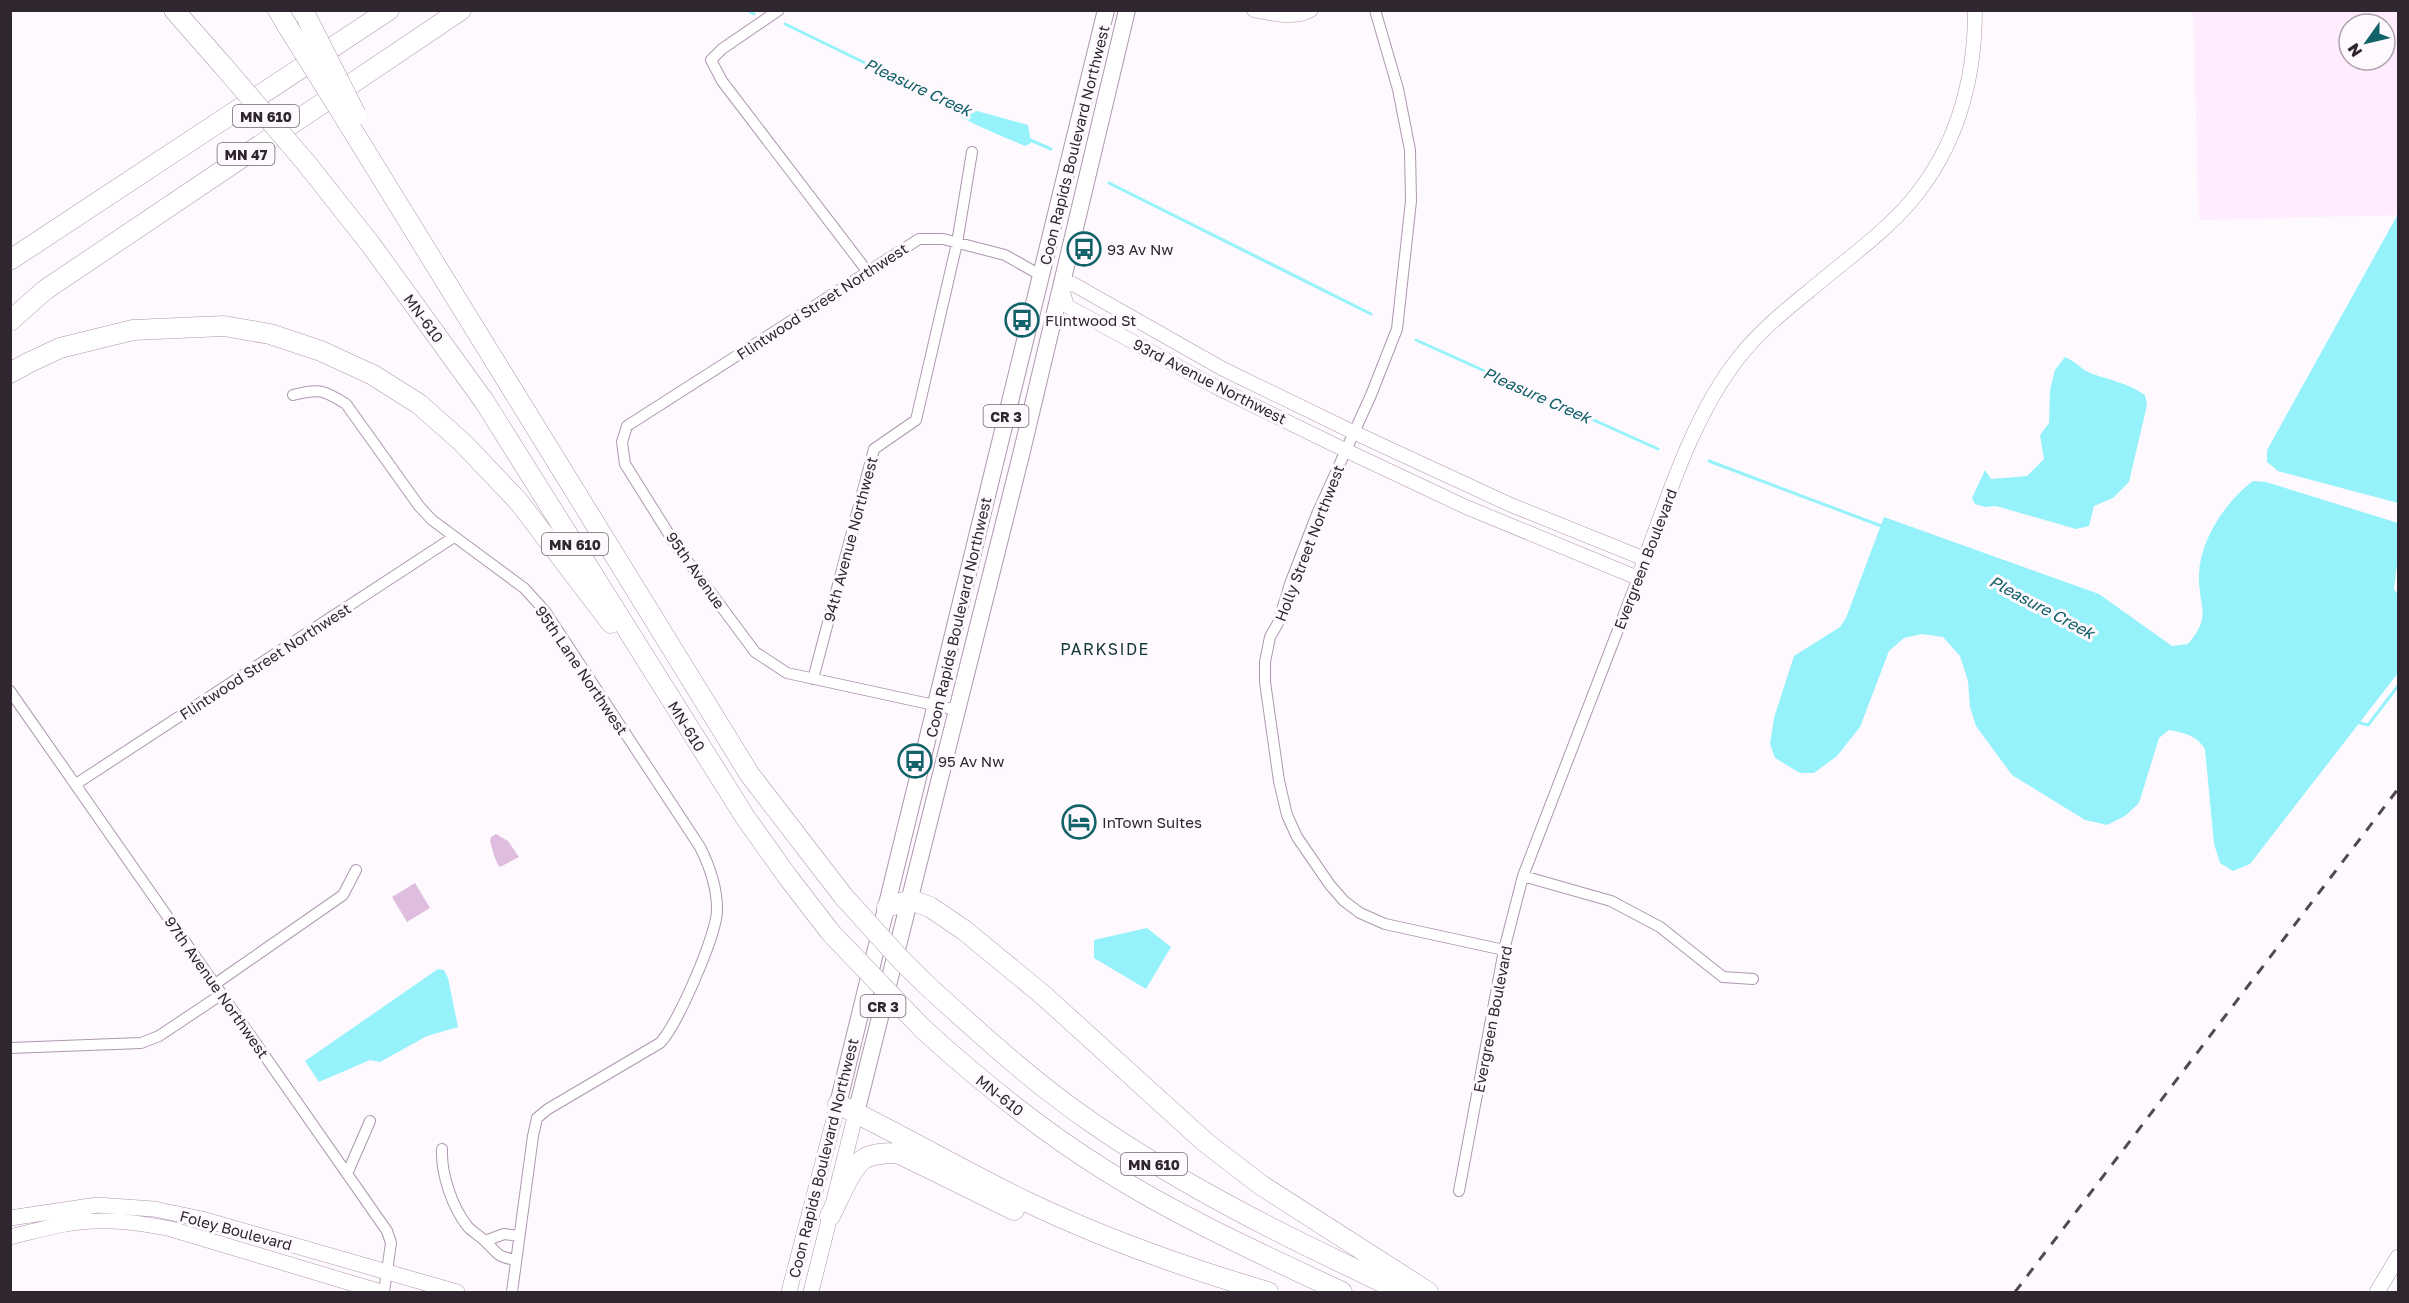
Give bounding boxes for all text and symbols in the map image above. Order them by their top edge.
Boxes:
north arrow [2337,12,2397,72]
street label: Coon Rapids Boulevard Northwest [1035,23,1113,267]
text: N [2343,40,2366,61]
water label: Pleasure Creek [861,53,976,121]
road number: MN 610 [233,105,299,127]
road number: MN 47 [218,143,274,165]
bus stop icon: 93 Av Nw [1066,231,1102,267]
street label: Flintwood Street Northwest [733,239,911,363]
place label: 93 Av Nw [1107,240,1173,258]
street label: MN-610 [400,290,448,346]
bus stop icon: Flintwood St [1004,302,1040,338]
place label: Flintwood St [1045,311,1136,329]
street label: 93rd Avenue Northwest [1130,335,1290,427]
water label: Pleasure Creek [1480,362,1596,428]
road number: CR 3 [984,405,1028,427]
street label: 94th Avenue Northwest [819,454,881,624]
street label: Holly Street Northwest [1271,462,1347,624]
street label: Evergreen Boulevard [1610,486,1680,632]
street label: Coon Rapids Boulevard Northwest [922,495,994,739]
street label: 95th Avenue [663,528,729,612]
road number: MN 610 [542,533,608,555]
water label: Pleasure Creek [1986,571,2100,644]
street label: Flintwood Street Northwest [176,599,354,723]
street label: 95th Lane Northwest [532,602,632,738]
district label: PARKSIDE [1060,639,1150,659]
street label: MN-610 [665,698,709,754]
bus stop icon: 95 Av Nw [897,743,933,779]
place label: 95 Av Nw [938,752,1004,770]
hotel icon: InTown Suites [1061,804,1097,840]
place label: InTown Suites [1102,813,1202,831]
street label: 97th Avenue Northwest [161,913,273,1061]
street label: Evergreen Boulevard [1469,944,1515,1094]
road number: CR 3 [860,995,906,1017]
street label: Coon Rapids Boulevard Northwest [784,1036,862,1280]
street label: MN-610 [973,1071,1027,1119]
road number: MN 610 [1121,1153,1187,1175]
street label: Foley Boulevard [178,1206,294,1254]

